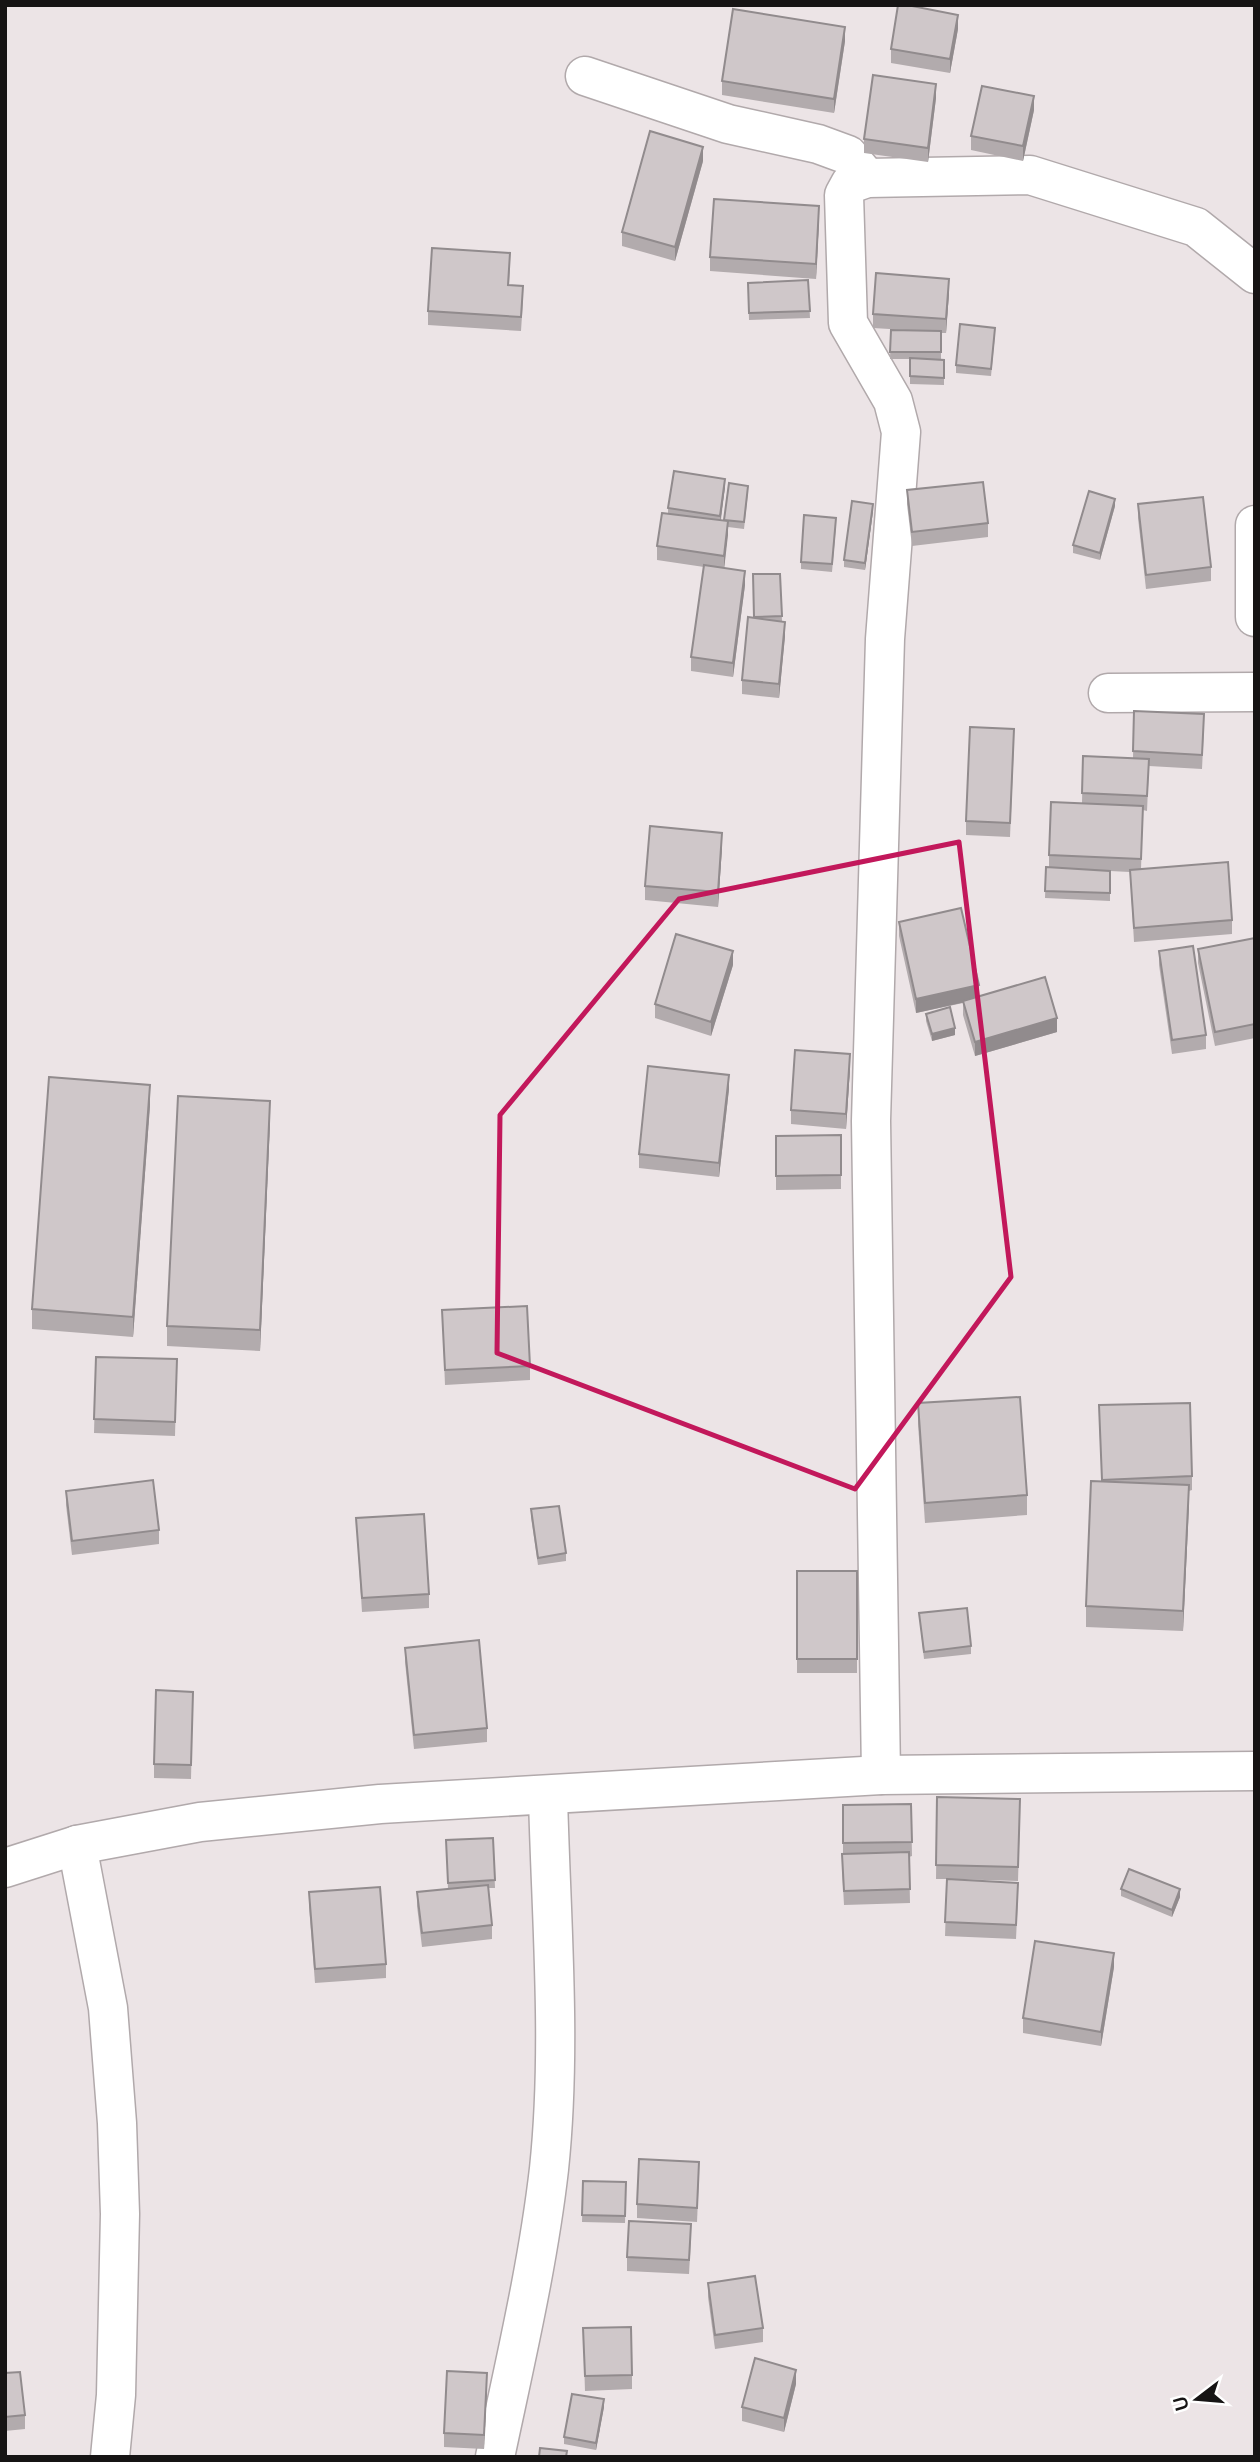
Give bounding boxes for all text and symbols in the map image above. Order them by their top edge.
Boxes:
north arrow [1162,2364,1232,2434]
text: U [1167,2393,1196,2414]

